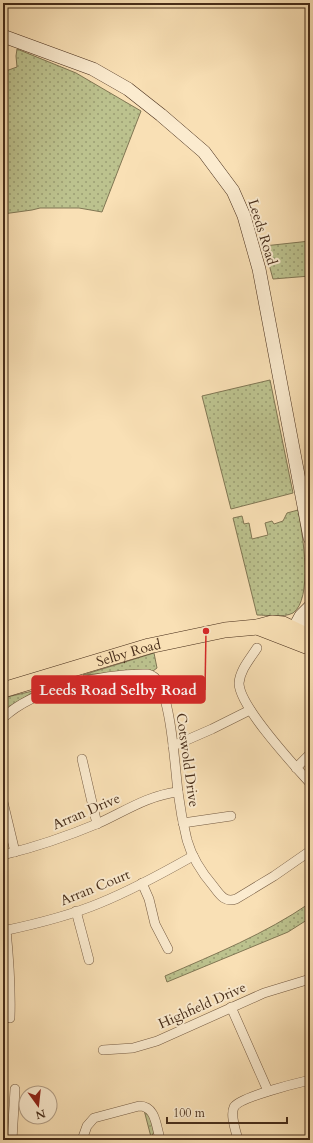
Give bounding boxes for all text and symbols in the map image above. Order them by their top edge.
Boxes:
street label: Leeds Road [244,197,282,268]
street label: Selby Road [94,635,163,671]
callout: Leeds Road Selby Road [32,676,205,703]
text: Leeds Road Selby Road [39,680,197,700]
street label: Cotswold Drive [171,712,204,808]
street label: Arran Drive [49,789,123,834]
street label: Arran Court [58,865,133,910]
street label: Highfield Drive [155,978,249,1033]
north arrow [18,1085,58,1125]
scale bar [167,1099,287,1125]
text: 100 m [173,1105,206,1121]
text: N [33,1106,47,1123]

